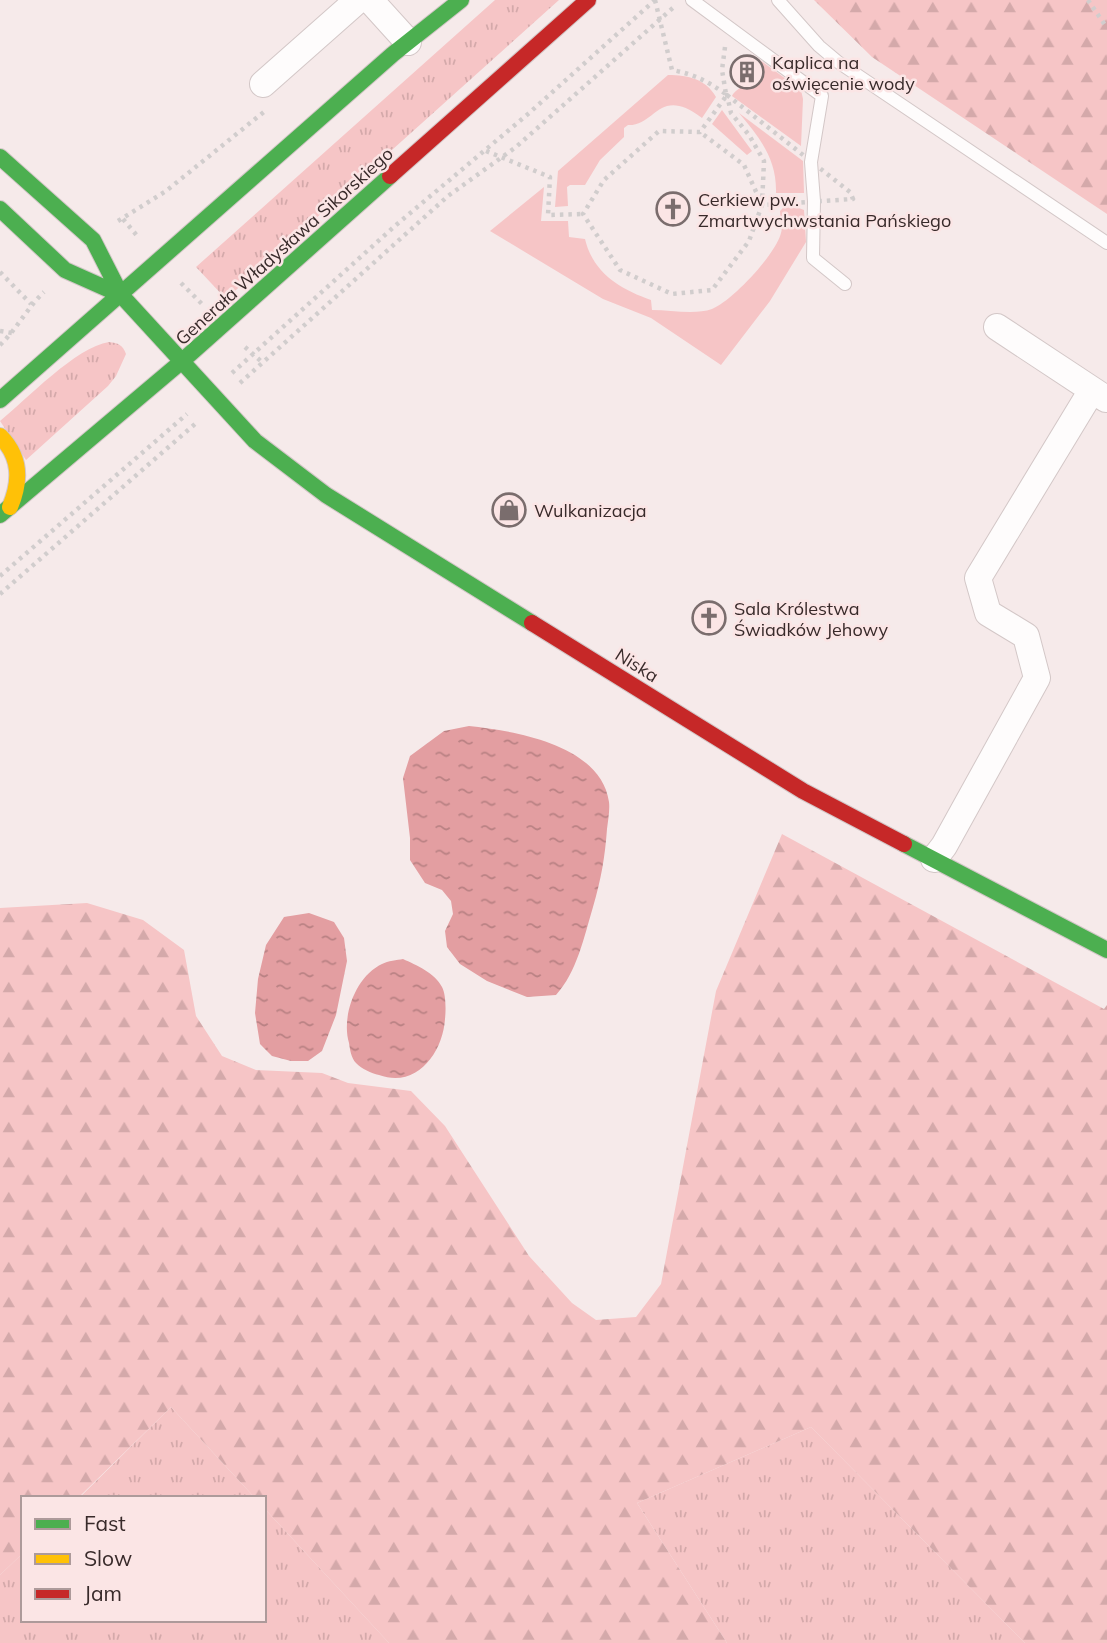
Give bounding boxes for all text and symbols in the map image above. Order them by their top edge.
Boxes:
place label: Kaplica na oświęcenie wody [772,51,915,95]
building icon: Kaplica na oświęcenie wody [728,53,766,91]
street label: Generała Władysława Sikorskiego [170,142,398,350]
place label: Cerkiew pw. Zmartwychwstania Pańskiego [698,188,951,232]
church icon: Cerkiew pw. Zmartwychwstania Pańskiego [654,190,692,228]
shop icon: Wulkanizacja [490,491,528,529]
place label: Wulkanizacja [534,499,647,522]
place label: Sala Królestwa Świadków Jehowy [734,597,888,641]
church icon: Sala Królestwa Świadków Jehowy [690,599,728,637]
street label: Niska [611,643,663,687]
legend [21,1496,266,1622]
text: Fast [84,1510,126,1536]
text: Slow [84,1545,132,1571]
text: Jam [84,1580,122,1606]

